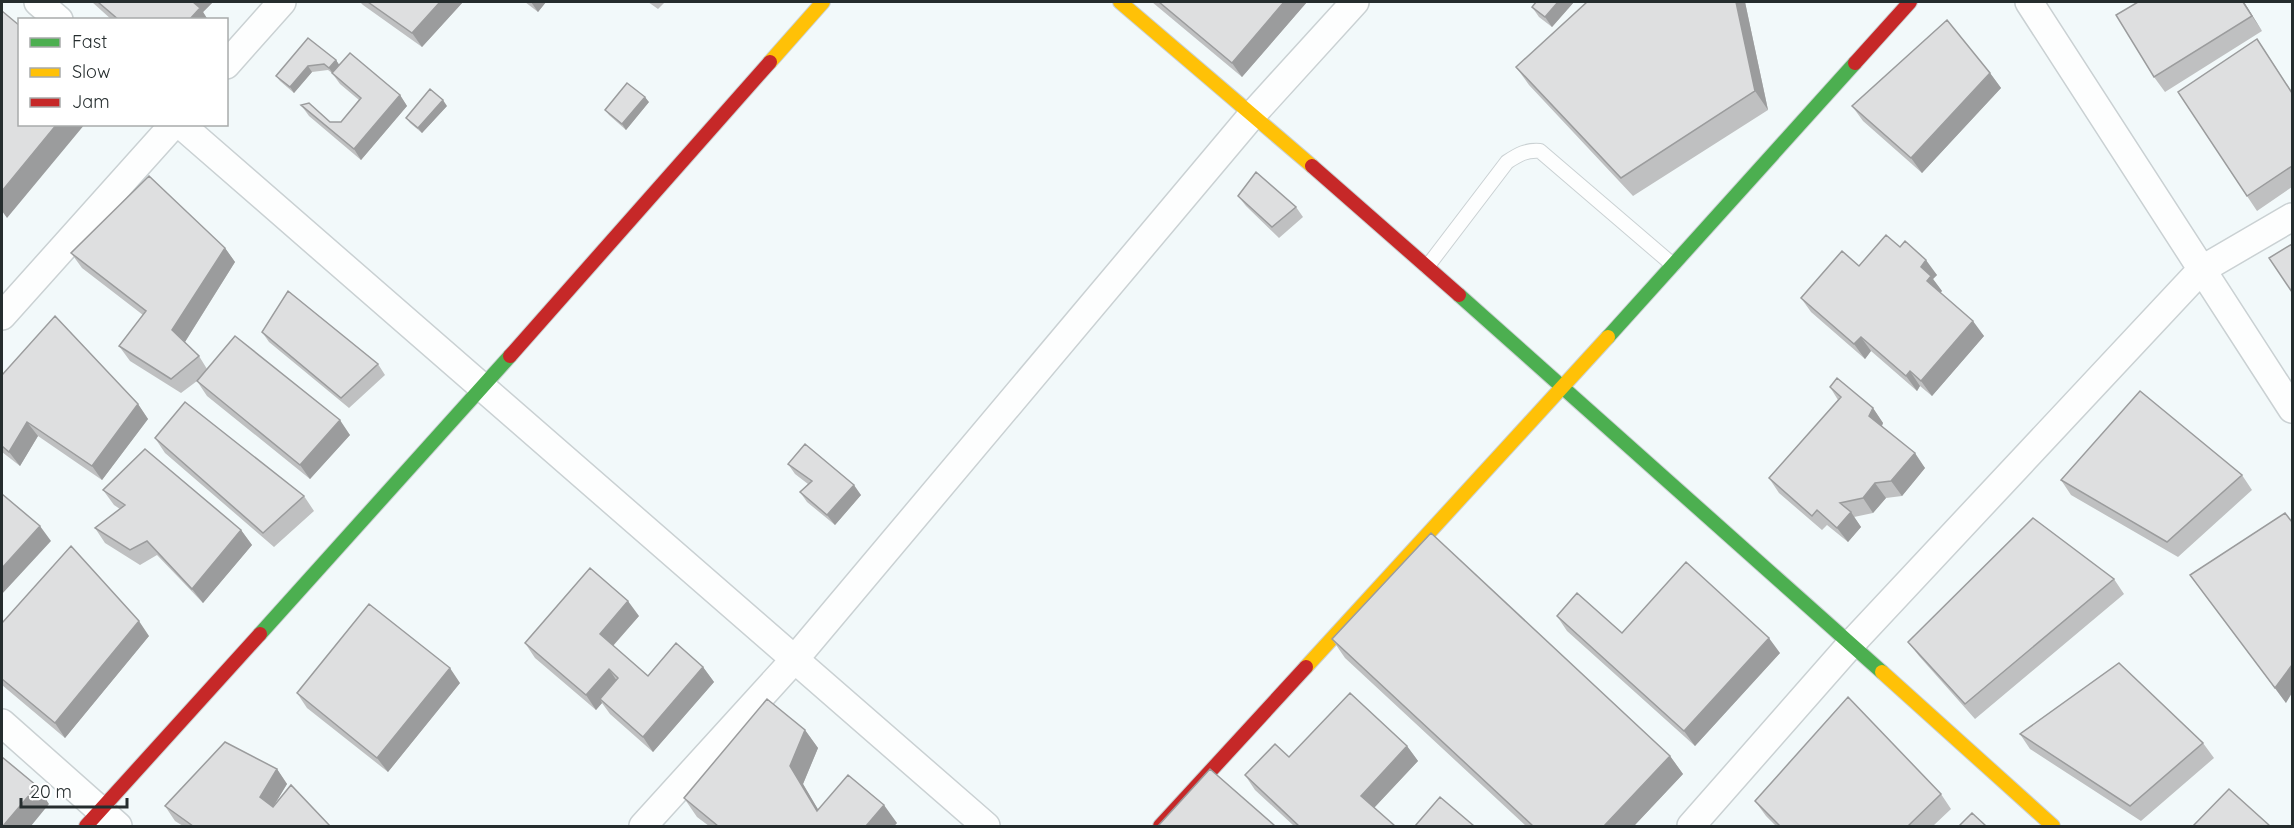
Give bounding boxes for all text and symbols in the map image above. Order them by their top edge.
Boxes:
legend [18,18,228,126]
text: Fast [72,30,107,53]
text: Slow [72,60,110,83]
text: Jam [72,90,110,113]
scale bar [21,771,128,809]
text: 20 m [30,780,72,803]

